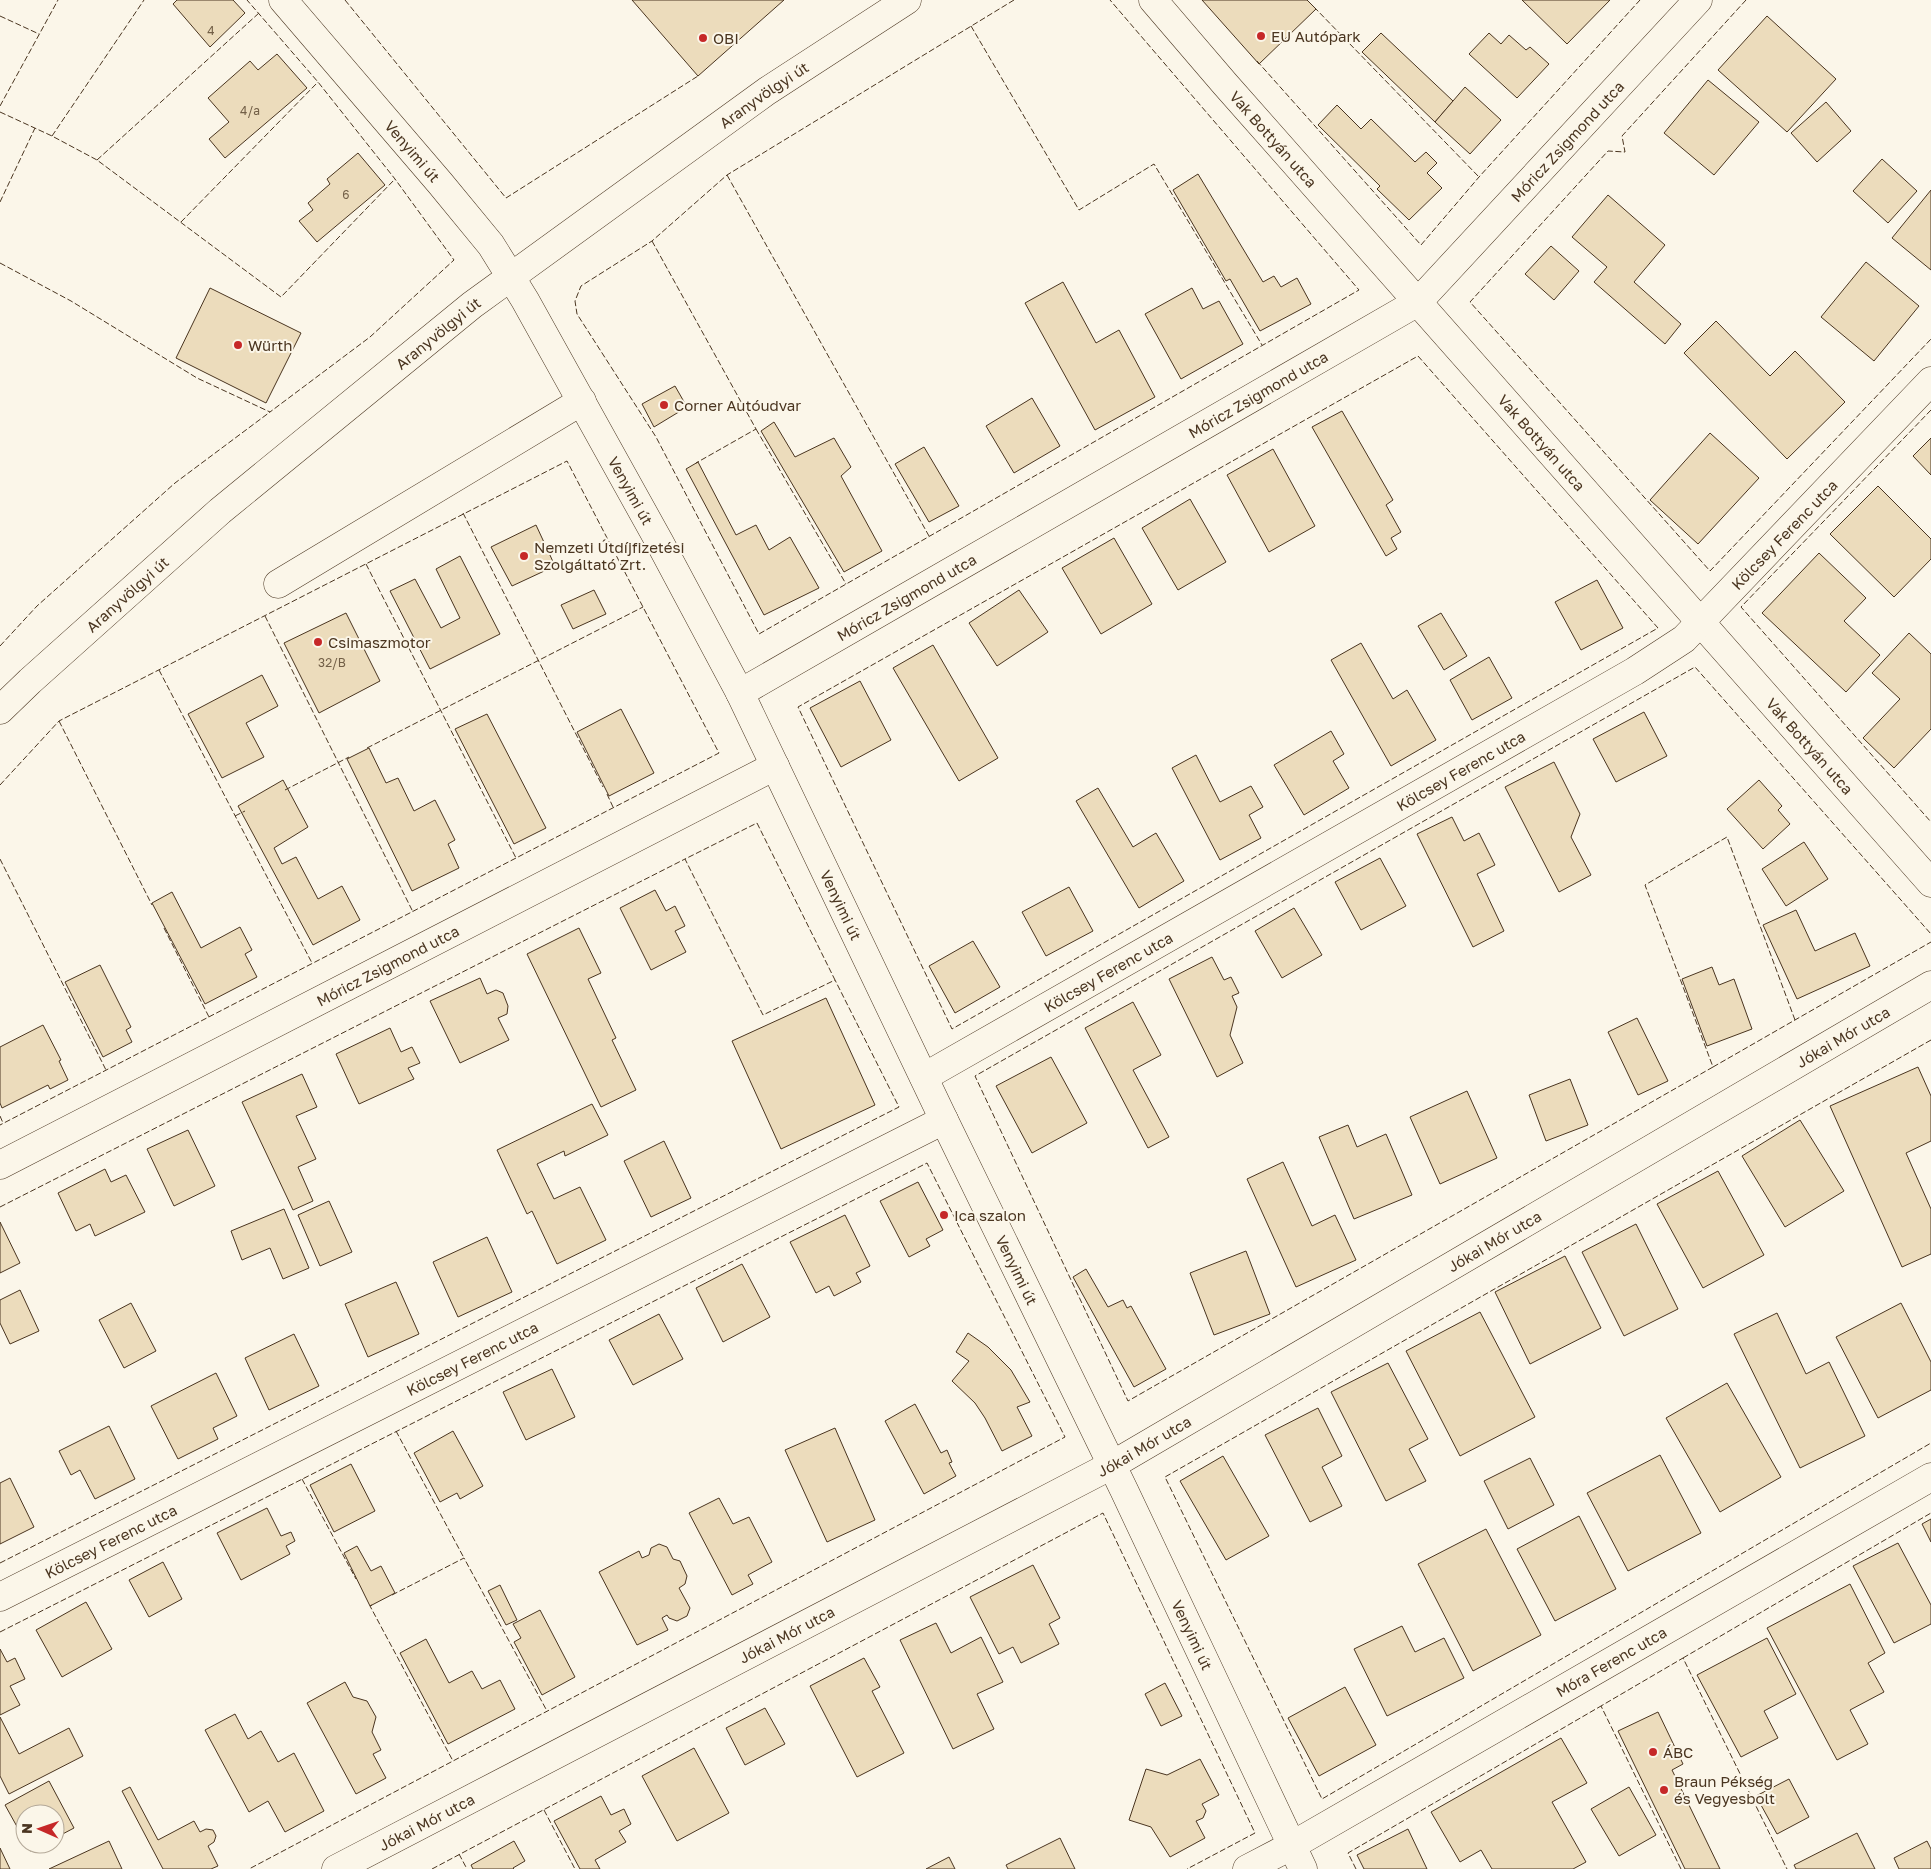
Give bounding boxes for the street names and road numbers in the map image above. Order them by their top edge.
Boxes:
street label: Aranyvölgyi út [716,58,812,132]
street label: Móricz Zsigmond utca [1507,77,1627,205]
street label: Vak Bottyán utca [1226,87,1321,191]
street label: Venyimi út [381,117,444,186]
street label: Aranyvölgyi út [392,293,484,373]
street label: Móricz Zsigmond utca [1185,347,1331,442]
street label: Vak Bottyán utca [1494,391,1589,494]
street label: Venyimi út [605,453,657,528]
street label: Kölcsey Ferenc utca [1727,476,1841,593]
street label: Móricz Zsigmond utca [833,550,979,644]
street label: Aranyvölgyi út [82,553,172,636]
street label: Vak Bottyán utca [1763,694,1857,798]
street label: Kölcsey Ferenc utca [1393,727,1528,814]
street label: Venyimi út [817,867,866,943]
street label: Móricz Zsigmond utca [313,921,462,1010]
street label: Kölcsey Ferenc utca [1041,928,1176,1016]
street label: Jókai Mór utca [1793,1002,1893,1071]
street label: Jókai Mór utca [1444,1207,1544,1275]
street label: Venyimi út [992,1232,1042,1308]
street label: Kölcsey Ferenc utca [403,1318,541,1399]
street label: Jókai Mór utca [1094,1412,1194,1480]
street label: Kölcsey Ferenc utca [42,1500,180,1582]
street label: Venyimi út [1168,1597,1217,1673]
street label: Jókai Mór utca [736,1602,837,1667]
street label: Móra Ferenc utca [1552,1623,1669,1700]
street label: Jókai Mór utca [376,1790,477,1854]

